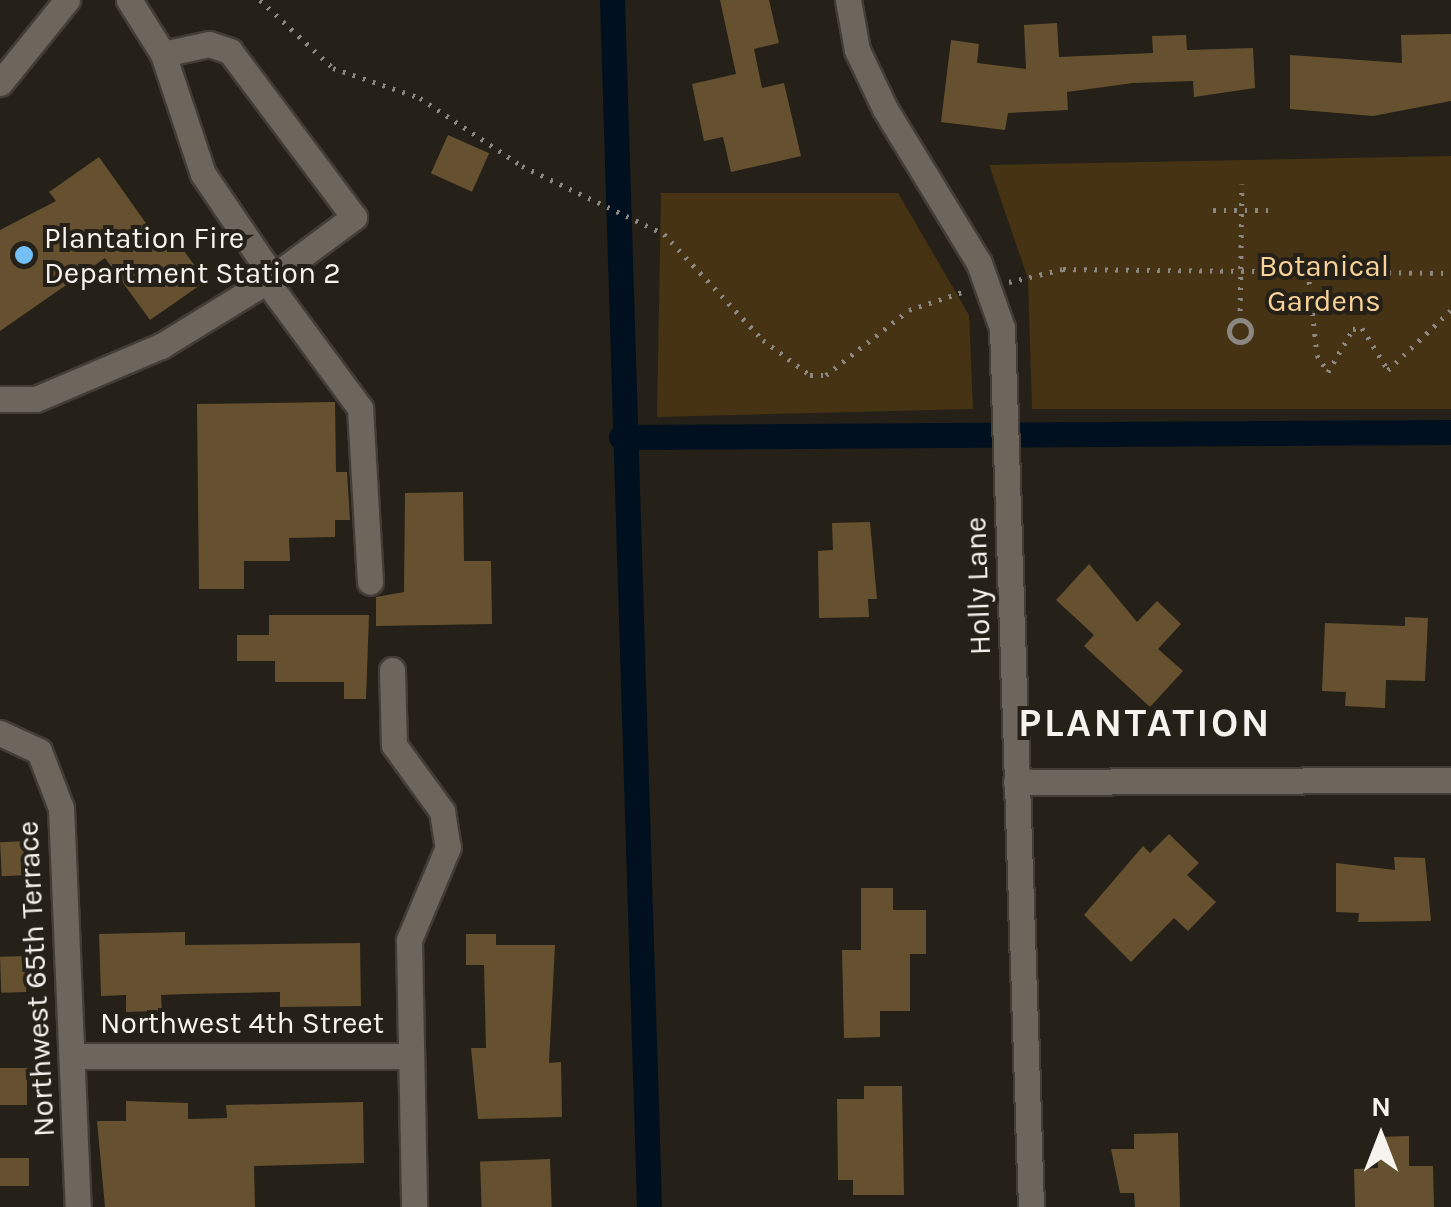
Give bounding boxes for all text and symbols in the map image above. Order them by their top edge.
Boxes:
place label: Plantation Fire Department Station 2 [44,220,341,290]
marker: Plantation Fire Department Station 2 [13,244,35,266]
park label: Botanical Gardens [1259,248,1389,318]
street label: Holly Lane [958,516,998,656]
district label: PLANTATION [1018,699,1272,747]
street label: Northwest 65th Terrace [10,820,62,1138]
street label: Northwest 4th Street [100,1005,384,1041]
north arrow [1331,1087,1431,1187]
text: N [1371,1090,1391,1123]

